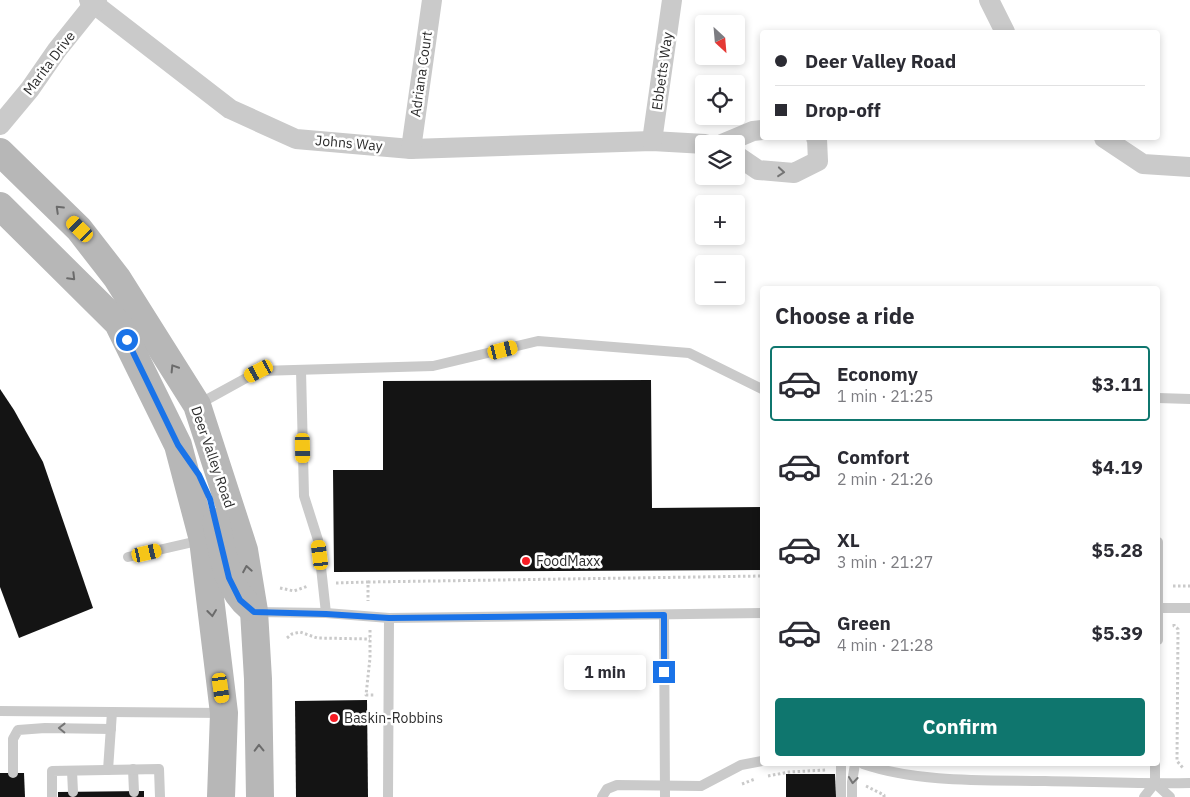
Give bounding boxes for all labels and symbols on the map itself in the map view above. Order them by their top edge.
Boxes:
north arrow [695,15,745,65]
street label: Marita Drive [19,27,79,99]
street label: Adriana Court [406,30,436,118]
street label: Ebbetts Way [648,31,676,111]
street label: Johns Way [314,131,384,155]
one-way arrow [777,166,785,177]
one-way arrow [55,206,64,215]
car [63,213,96,245]
one-way arrow [66,271,75,280]
route start [116,329,138,351]
car [486,339,519,361]
car [242,357,275,385]
one-way arrow [170,365,180,374]
street label: Deer Valley Road [187,404,239,510]
car [295,433,310,463]
car [310,539,329,571]
car [130,542,163,564]
place label: FoodMaxx [536,552,600,570]
marker: FoodMaxx [520,555,532,567]
one-way arrow [243,565,253,573]
one-way arrow [206,608,216,617]
callout: 1 min [564,654,646,690]
route end [653,661,675,683]
car [211,672,230,704]
place label: Baskin-Robbins [344,709,443,727]
marker: Baskin-Robbins [328,712,340,724]
one-way arrow [58,723,66,733]
one-way arrow [254,744,264,752]
one-way arrow [848,777,859,785]

